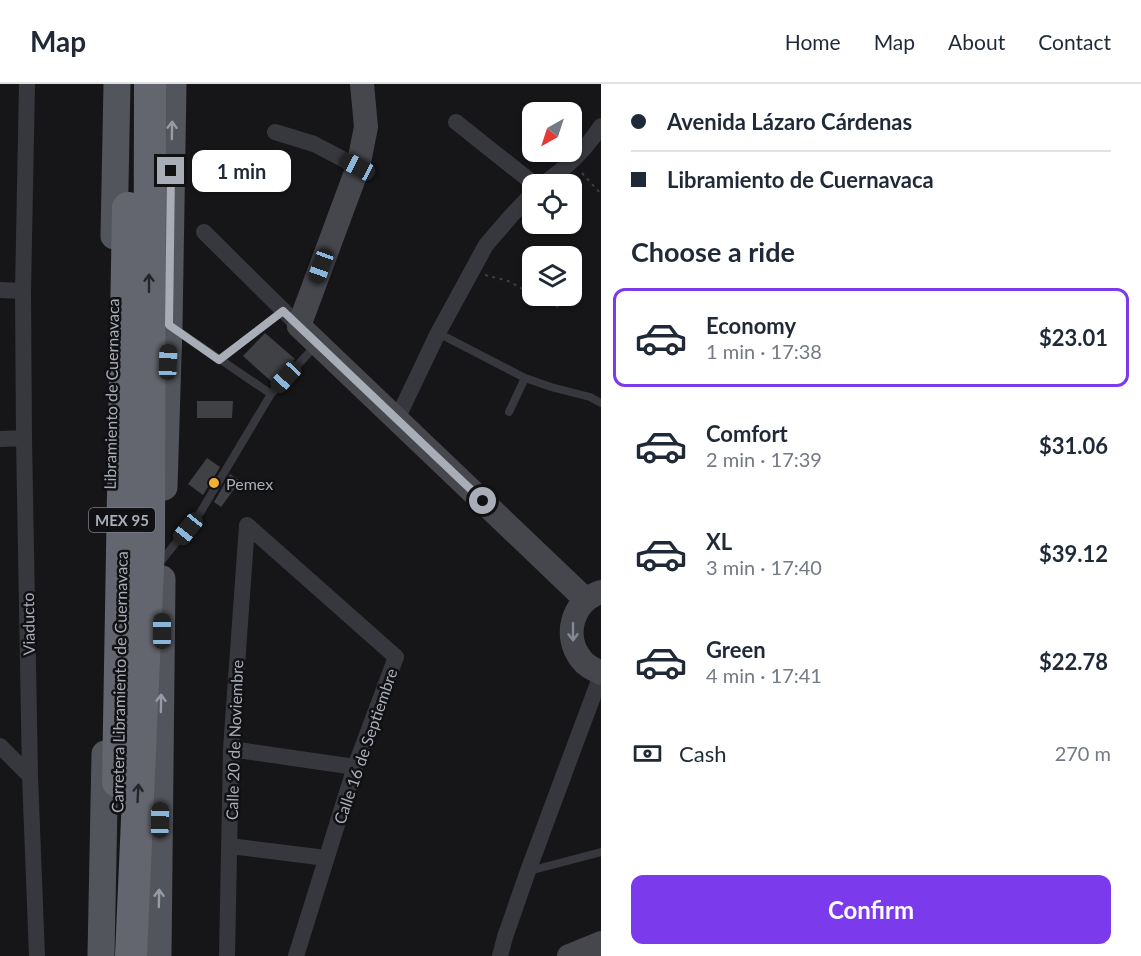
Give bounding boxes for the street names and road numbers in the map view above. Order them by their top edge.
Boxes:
street label: Libramiento de Cuernavaca [100,298,122,490]
road number: MEX 95 [89,508,155,532]
street label: Carretera Libramiento de Cuernavaca [107,551,131,813]
street label: Viaducto [18,592,38,656]
street label: Calle 20 de Noviembre [222,660,246,820]
street label: Calle 16 de Septiembre [329,666,401,826]

